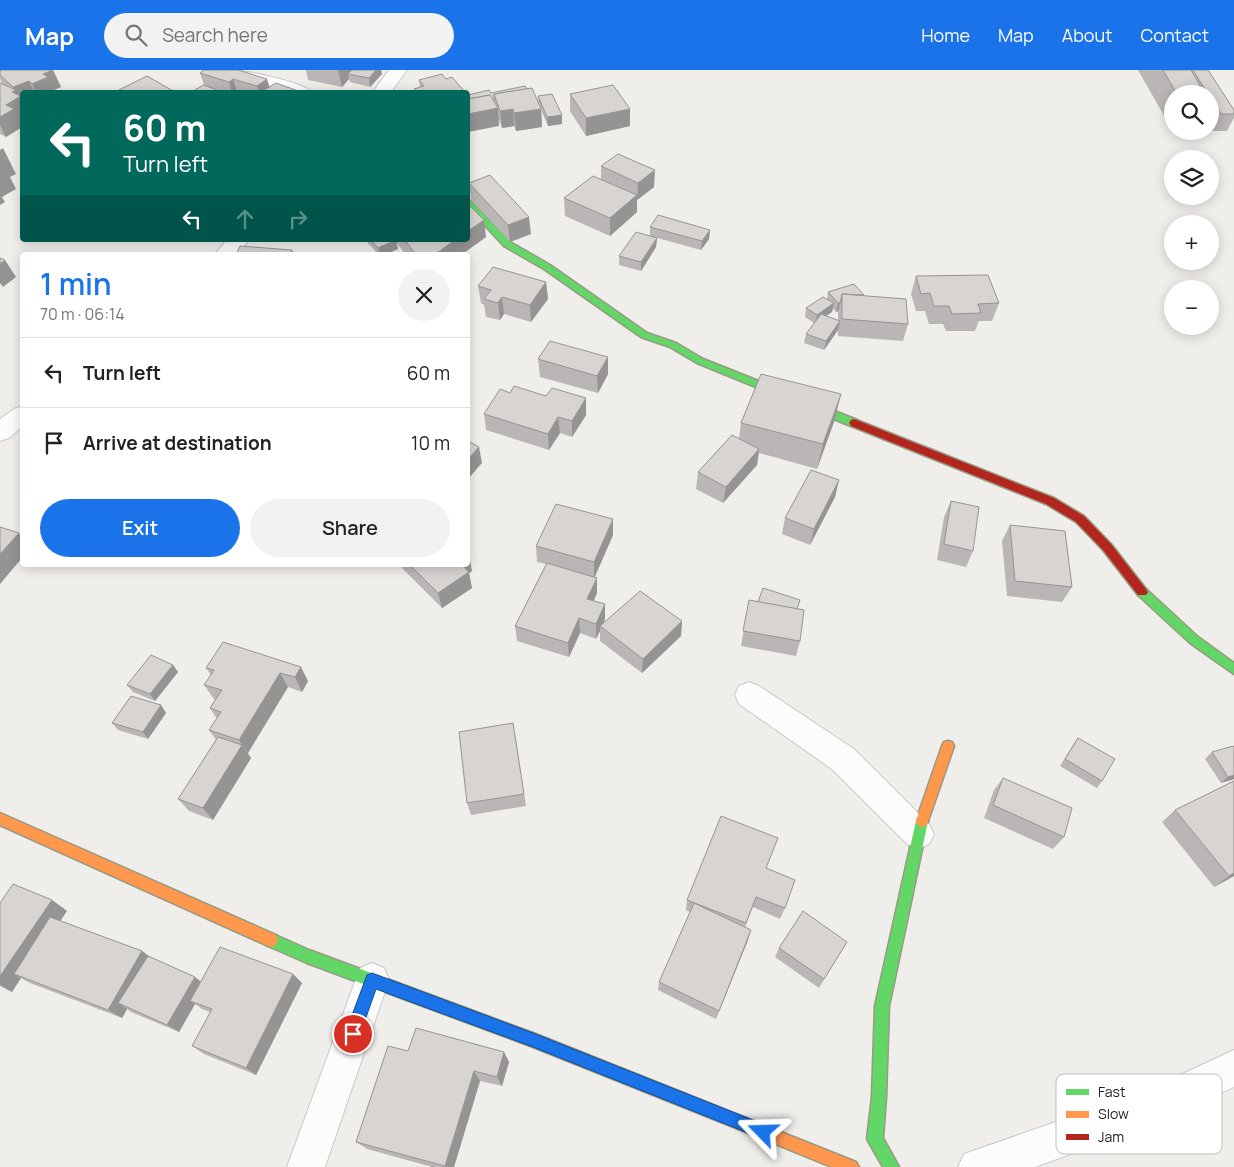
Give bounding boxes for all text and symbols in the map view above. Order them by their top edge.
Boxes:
search box [104,13,454,58]
text: Map [25,19,74,52]
icon: search [122,21,150,49]
text: Search here [162,22,268,48]
text: Home [921,23,970,47]
text: Map [998,23,1034,47]
text: About [1062,23,1112,47]
text: Contact [1140,23,1209,47]
map controls [1164,85,1219,335]
button: search [1164,85,1219,140]
text: 60 m [123,104,206,152]
icon: left [40,110,105,175]
text: Turn left [123,149,208,179]
button: layers [1164,150,1219,205]
icon: left [178,205,206,233]
icon: ahead [231,205,259,233]
icon: right [284,205,312,233]
button: + [1164,215,1219,270]
text: 1 min [40,263,112,304]
button: close [398,269,450,321]
button: − [1164,280,1219,335]
text: 70 m · 06:14 [40,303,125,325]
icon: left [40,359,68,387]
text: Turn left [83,360,161,386]
text: 60 m [407,360,450,386]
icon: arrive [40,429,68,457]
text: Arrive at destination [83,430,272,456]
text: 10 m [411,430,450,456]
button: Exit [40,499,240,557]
button: Share [250,499,450,557]
pin [332,1013,374,1055]
icon: arrive [339,1020,367,1048]
legend [1056,1074,1222,1154]
text: Fast [1098,1082,1126,1101]
text: Slow [1098,1104,1129,1123]
position arrow [736,1105,788,1157]
text: Jam [1098,1127,1124,1146]

